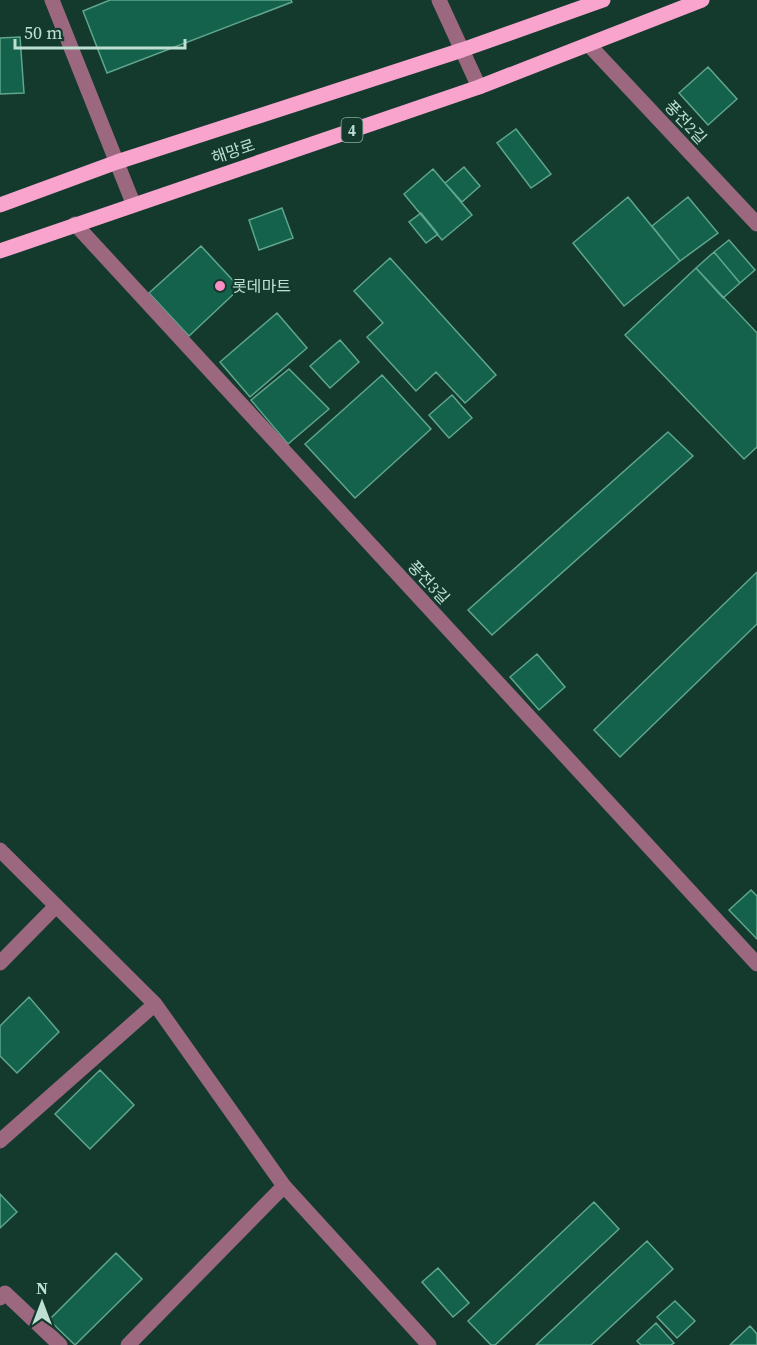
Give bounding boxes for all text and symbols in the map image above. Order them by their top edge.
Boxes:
scale bar [15,12,184,50]
text: 50 m [24,20,62,45]
street label: 풍전2길 [660,95,712,149]
road number: 4 [342,118,362,142]
street label: 해망로 [209,133,258,169]
place label: 롯데마트 [232,275,291,297]
marker: 롯데마트 [213,279,227,293]
street label: 풍전3길 [403,555,455,609]
north arrow [12,1273,72,1333]
text: N [36,1277,48,1299]

